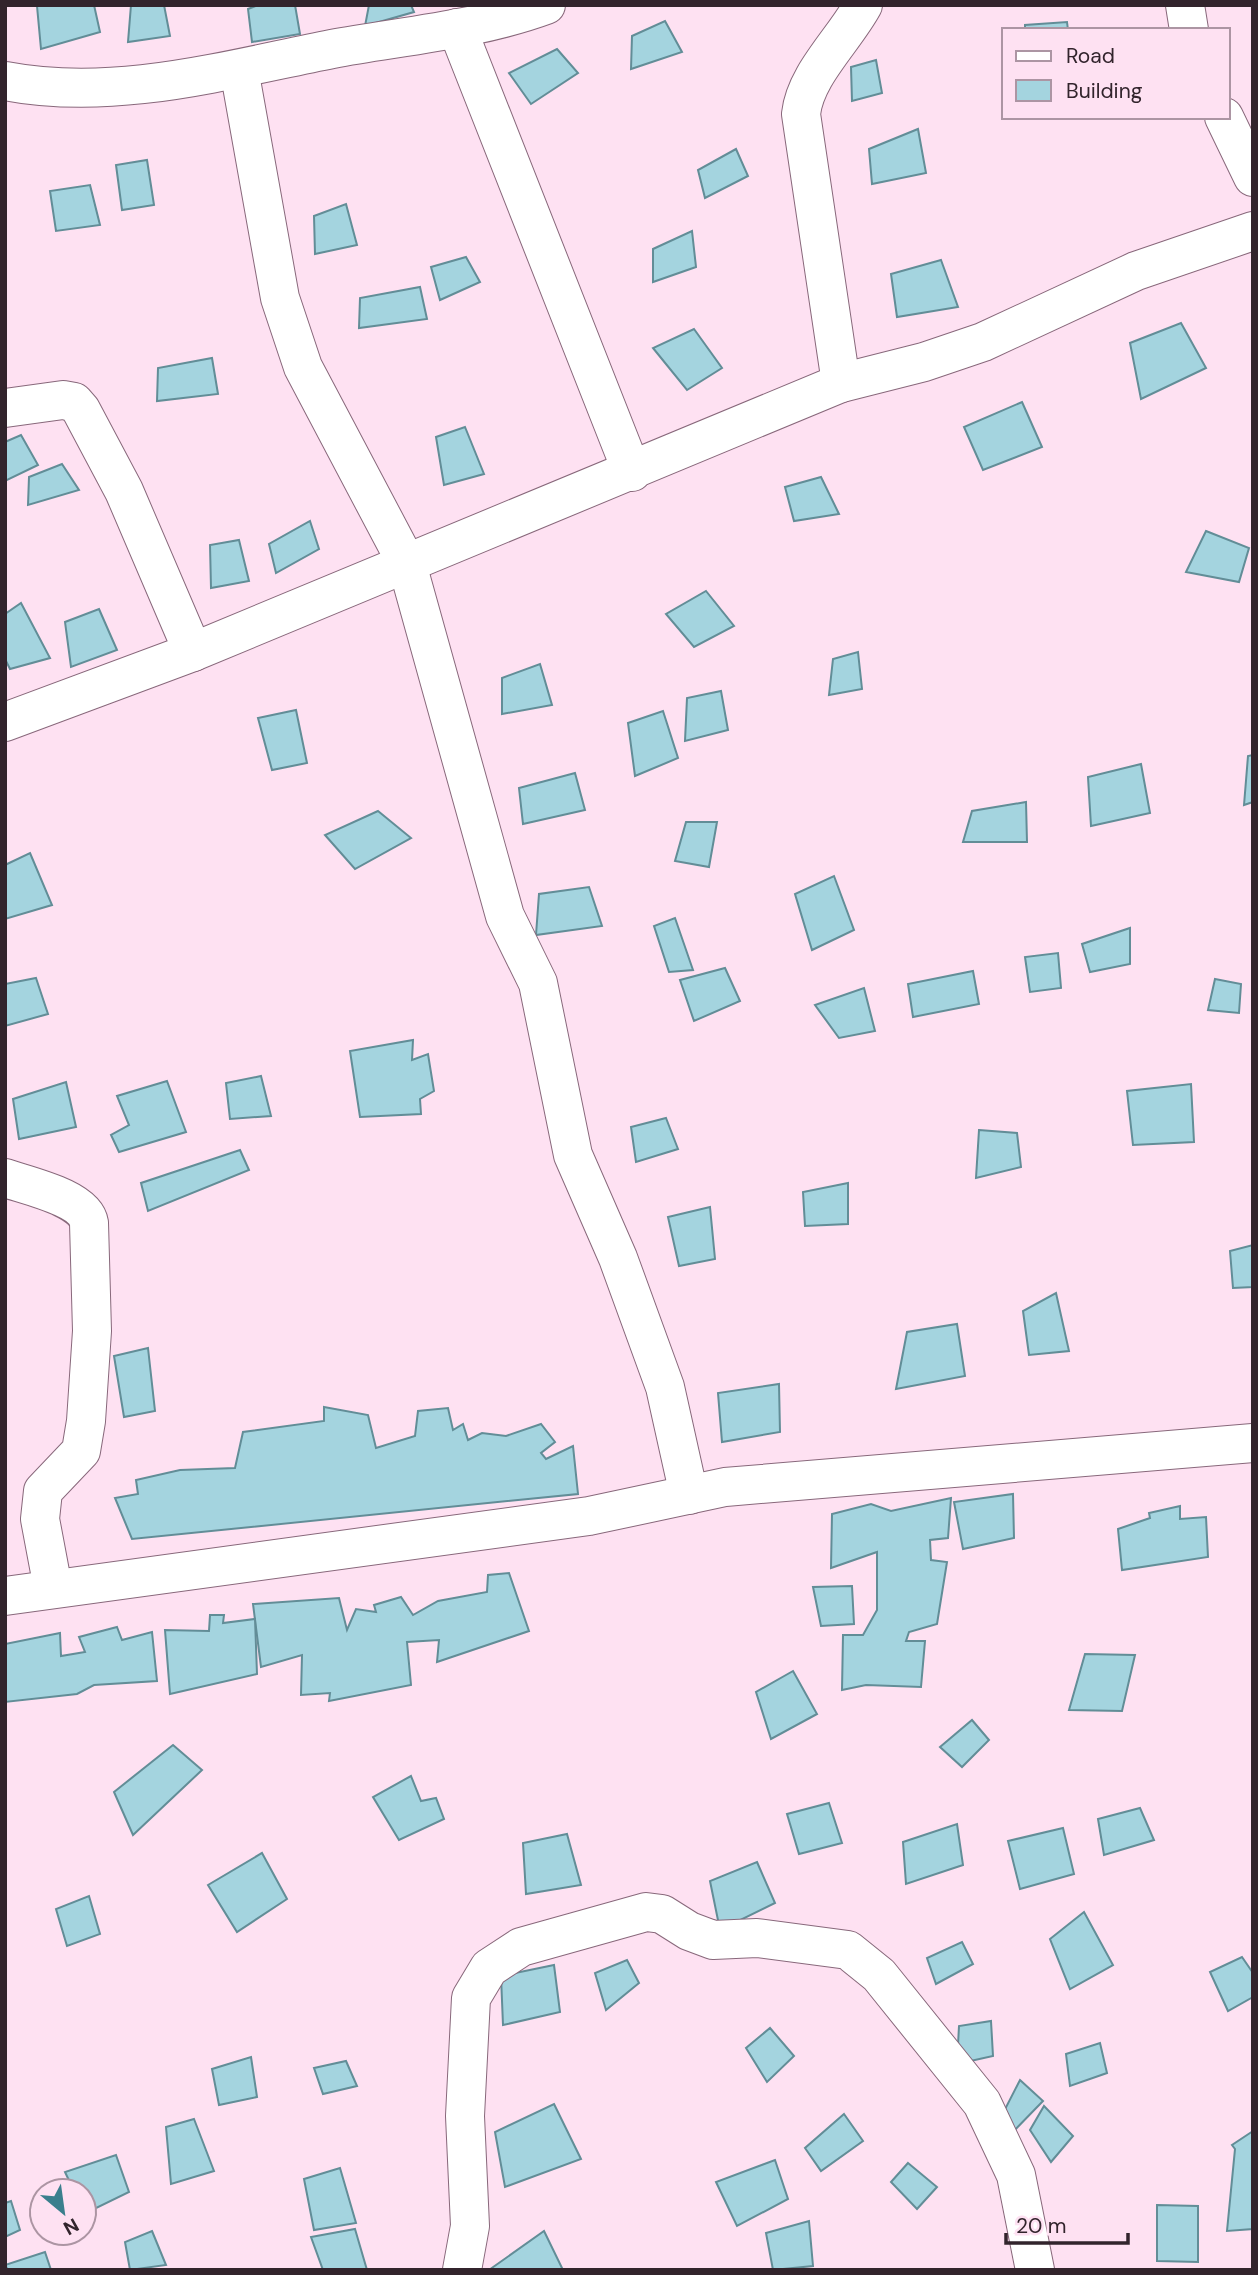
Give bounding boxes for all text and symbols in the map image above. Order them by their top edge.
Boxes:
legend [1002,28,1230,119]
text: Road [1066,42,1115,70]
text: Building [1066,77,1143,105]
north arrow [28,2177,98,2247]
scale bar [1006,2202,1128,2246]
text: N [59,2212,83,2241]
text: 20 m [1016,2212,1067,2240]

